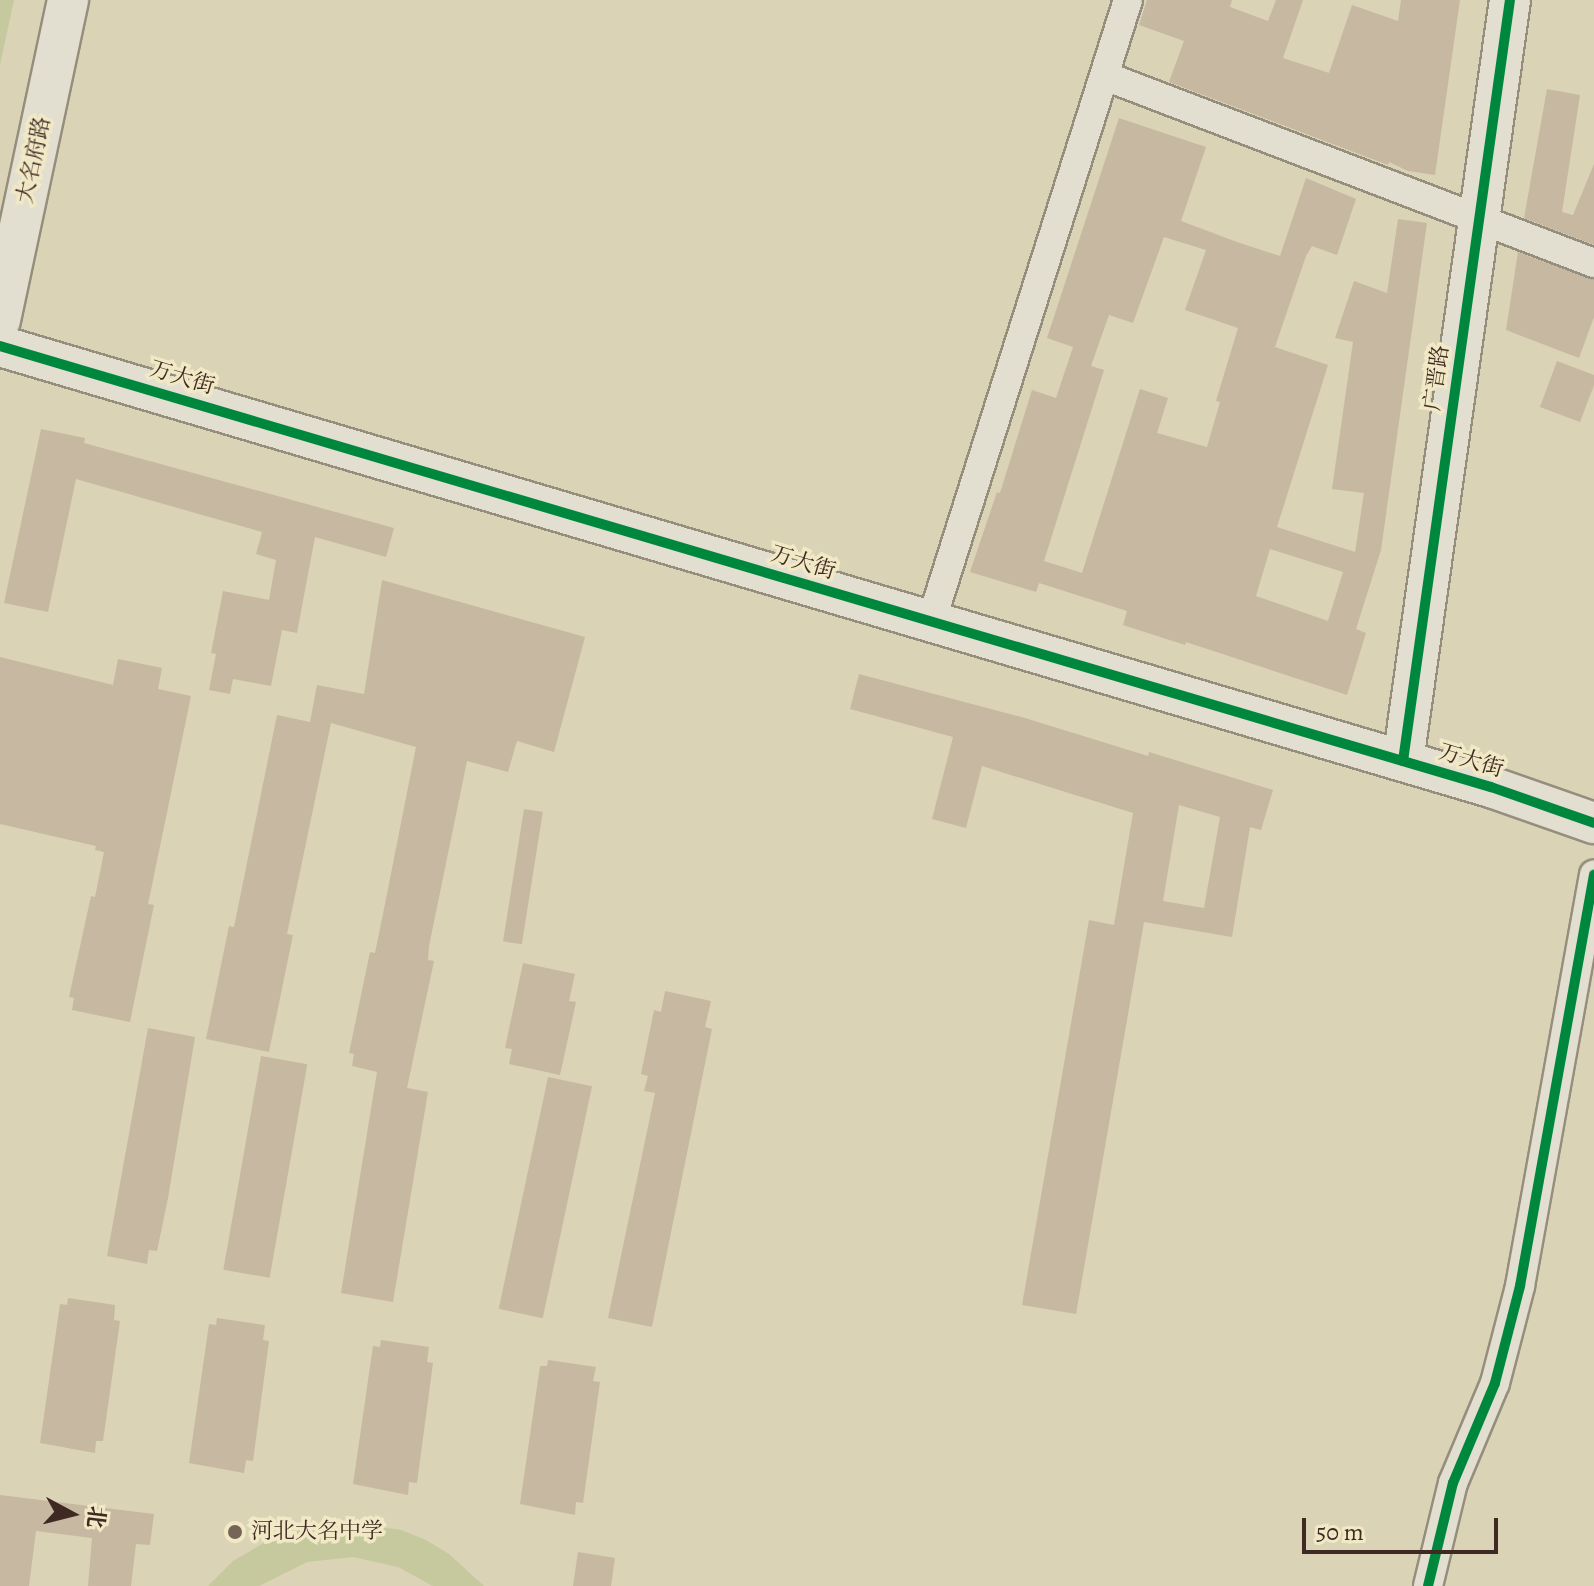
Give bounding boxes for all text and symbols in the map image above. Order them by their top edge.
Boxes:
street label: 大名府路 [12,114,56,206]
street label: 广晋路 [1419,343,1455,413]
street label: 万大街 [147,356,217,400]
street label: 万大街 [768,541,838,585]
street label: 万大街 [1436,739,1506,783]
north arrow [32,1474,112,1554]
scale bar [1306,1502,1502,1552]
text: 北 [80,1504,112,1530]
text: 50 m [1316,1516,1364,1548]
place label: 河北大名中学 [251,1519,383,1545]
marker: 河北大名中学 [226,1523,244,1541]

